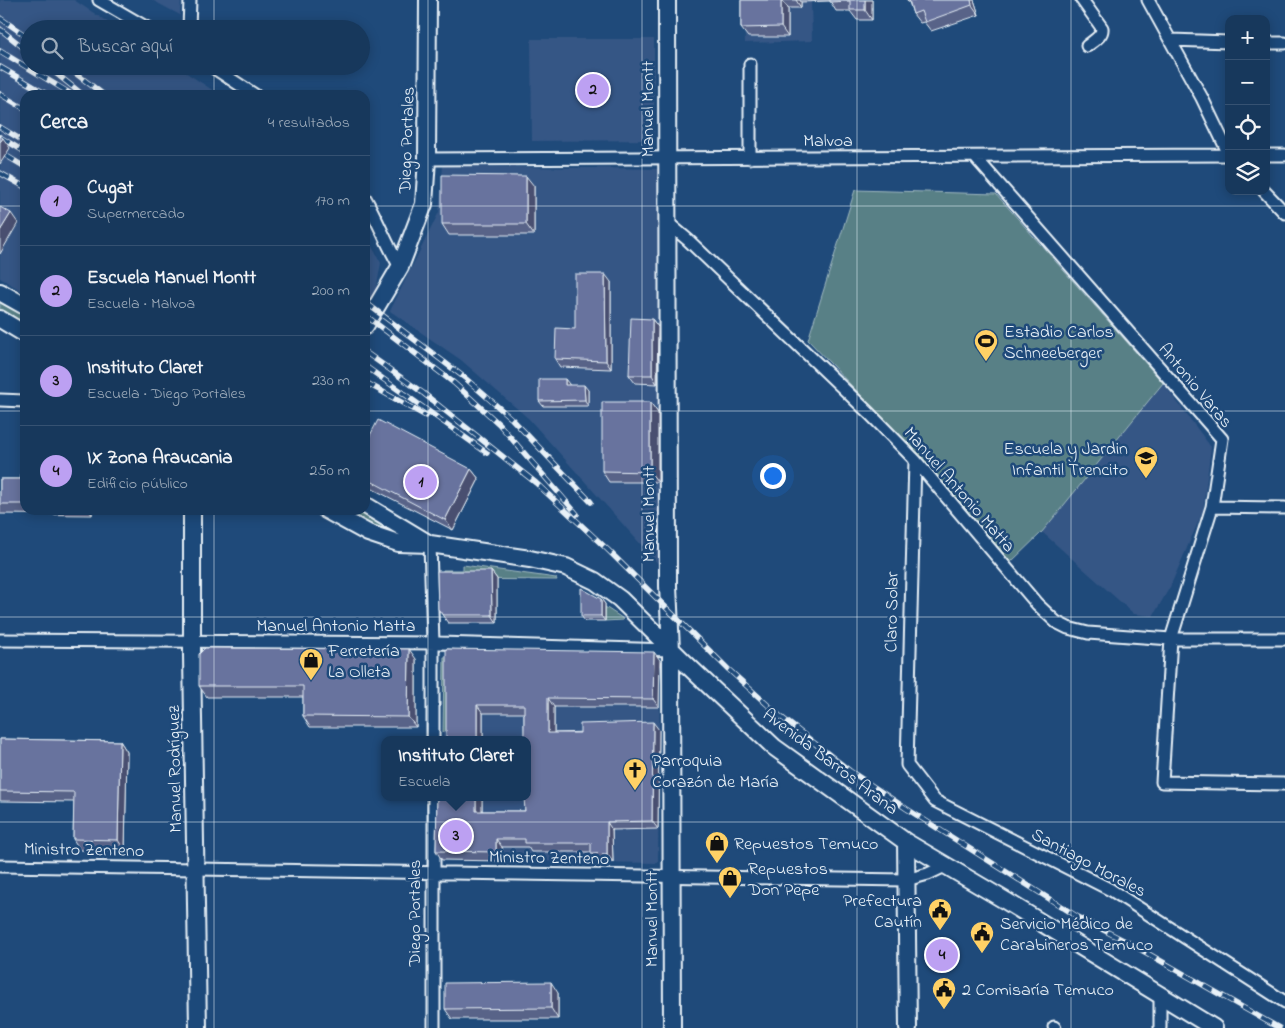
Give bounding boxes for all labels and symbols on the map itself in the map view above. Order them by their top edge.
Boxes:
street label: Manuel Montt [636,61,662,157]
pin: 2 [577,71,609,109]
street label: Diego Portales [393,86,424,195]
street label: Malvoa [803,129,853,155]
place label: Estadio Carlos Schneeberger [1004,320,1114,368]
sports icon: Estadio Carlos Schneeberger [973,328,999,362]
street label: Antonio Varas [1151,338,1238,434]
street label: Manuel Antonio Matta [896,422,1021,559]
place label: Escuela y Jardin Infantil Trencito [1004,437,1128,484]
school or university icon: Escuela y Jardin Infantil Trencito [1133,445,1159,479]
pin: 1 [405,463,437,501]
your location [760,463,786,489]
street label: Manuel Montt [637,466,663,562]
street label: Claro Solar [879,571,907,653]
street label: Manuel Antonio Matta [256,614,416,640]
place label: Ferretería La Olleta [327,639,400,686]
shop icon: Ferretería La Olleta [298,647,324,681]
street label: Avenida Barros Arana [756,703,903,822]
street label: Manuel Rodríguez [162,705,191,833]
place label: Parroquia Corazón de María [652,749,779,796]
church icon: Parroquia Corazón de María [622,757,648,791]
pin: 3 [440,817,472,855]
street label: Santiago Morales [1025,822,1150,906]
shop icon: Repuestos Temuco [704,830,730,864]
place label: Repuestos Temuco [734,832,878,858]
street label: Ministro Zenteno [24,837,144,865]
street label: Ministro Zenteno [489,845,609,873]
place label: Repuestos Don Pepe [747,857,828,904]
street label: Diego Portales [403,860,430,967]
shop icon: Repuestos Don Pepe [717,865,743,899]
street label: Manuel Montt [640,871,666,967]
place label: Prefectura Cautín [843,889,922,936]
public building icon: Prefectura Cautín [927,897,953,931]
place label: Servicio Médico de Carabineros Temuco [1000,912,1153,959]
public building icon: Servicio Médico de Carabineros Temuco [969,920,995,954]
pin: 4 [926,936,958,974]
public building icon: 2 Comisaría Temuco [931,976,957,1010]
place label: 2 Comisaría Temuco [962,978,1114,1004]

